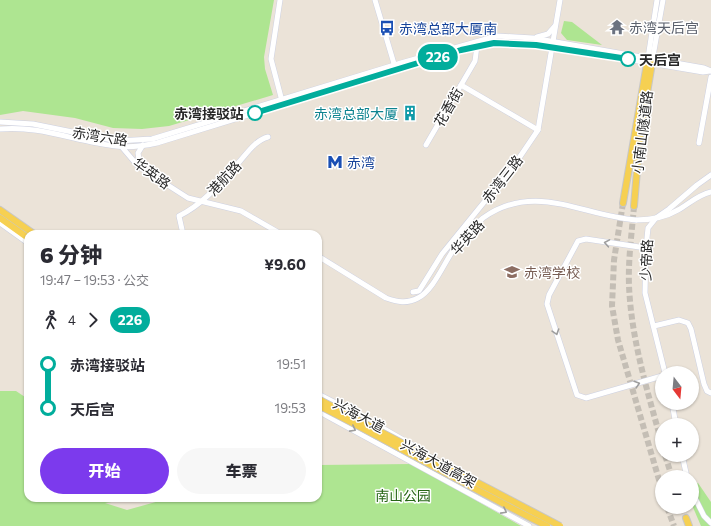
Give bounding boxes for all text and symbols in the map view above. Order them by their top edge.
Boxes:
temple icon: 赤湾天后宫 [608,18,626,36]
bus stop icon: 赤湾总部大厦南 [378,19,396,37]
place label: 赤湾天后宫 [629,19,699,36]
place label: 赤湾总部大厦南 [399,20,497,37]
line badge: 226 [415,44,461,70]
text: 226 [426,48,450,65]
marker: 天后宫 [620,51,636,67]
place label: 天后宫 [639,51,681,68]
street label: 花香街 [430,85,466,129]
street label: 小南山隧道路 [628,89,656,175]
building icon: 赤湾总部大厦 [401,104,419,122]
place label: 赤湾接驳站 [174,105,244,122]
marker: 赤湾接驳站 [247,105,263,121]
place label: 赤湾总部大厦 [314,105,398,122]
street label: 赤湾六路 [71,123,129,149]
street label: 赤湾三路 [478,152,526,206]
metro station icon: 赤湾 [326,153,344,171]
street label: 华英路 [130,154,174,192]
place label: 赤湾 [347,154,375,171]
street label: 港航路 [203,157,245,199]
street label: 华英路 [446,216,488,258]
one-way arrow [604,239,610,247]
street label: 少帝路 [636,239,656,281]
text: 6 分钟 [40,241,102,268]
text: ¥9.60 [264,255,306,273]
school or university icon: 赤湾学校 [503,263,521,281]
place label: 赤湾学校 [524,264,580,281]
text: 19:47 – 19:53 · 公交 [40,272,149,288]
icon: walk [40,309,62,331]
icon: forward [82,309,104,331]
text: 226 [118,311,142,328]
text: 4 [68,312,76,328]
one-way arrow [551,328,560,335]
text: 赤湾接驳站 [70,356,145,374]
text: 19:51 [276,356,306,372]
north arrow [655,366,699,410]
map controls [655,366,699,514]
one-way arrow [633,380,640,389]
street label: 兴海大道 [330,394,388,436]
text: 天后宫 [70,400,115,418]
text: 19:53 [275,400,306,416]
button: + [655,418,699,462]
one-way arrow [348,424,356,432]
street label: 兴海大道高架 [398,435,480,491]
button: 开始 [40,448,169,494]
button: 车票 [177,448,306,494]
button: − [655,470,699,514]
park label: 南山公园 [375,487,431,504]
one-way arrow [500,506,507,514]

